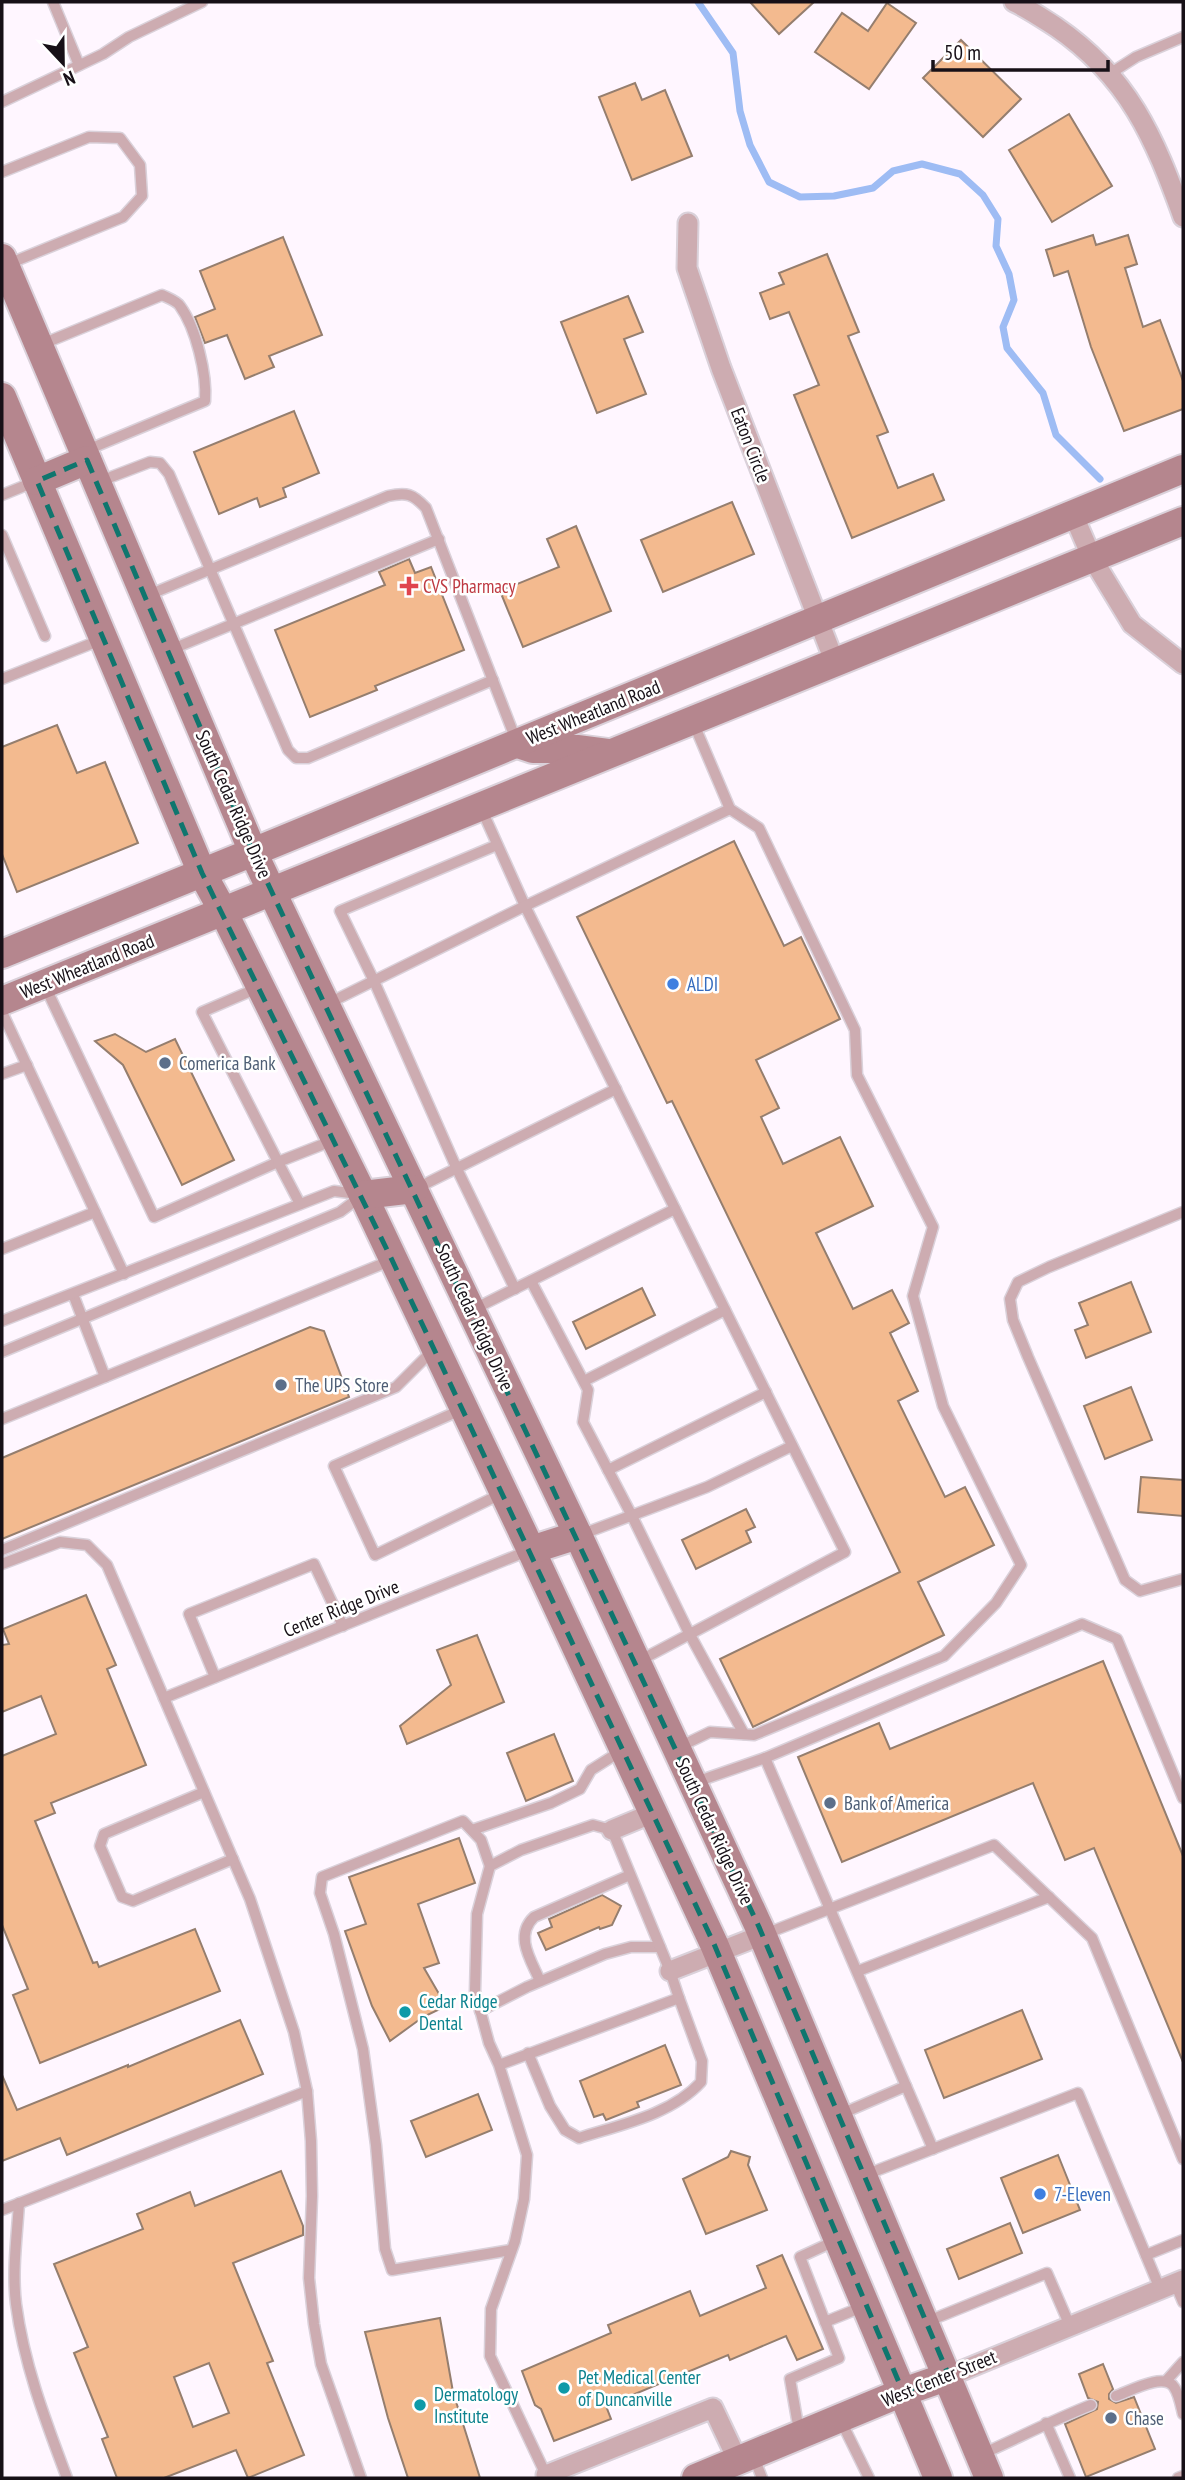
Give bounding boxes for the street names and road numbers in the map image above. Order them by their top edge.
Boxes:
street label: Eaton Circle [726,404,776,486]
street label: West Wheatland Road [523,674,663,750]
street label: South Cedar Ridge Drive [191,726,277,882]
street label: West Wheatland Road [17,928,157,1004]
street label: South Cedar Ridge Drive [430,1240,520,1394]
street label: Center Ridge Drive [280,1574,402,1642]
street label: South Cedar Ridge Drive [670,1754,760,1908]
street label: West Center Street [878,2344,1001,2412]

